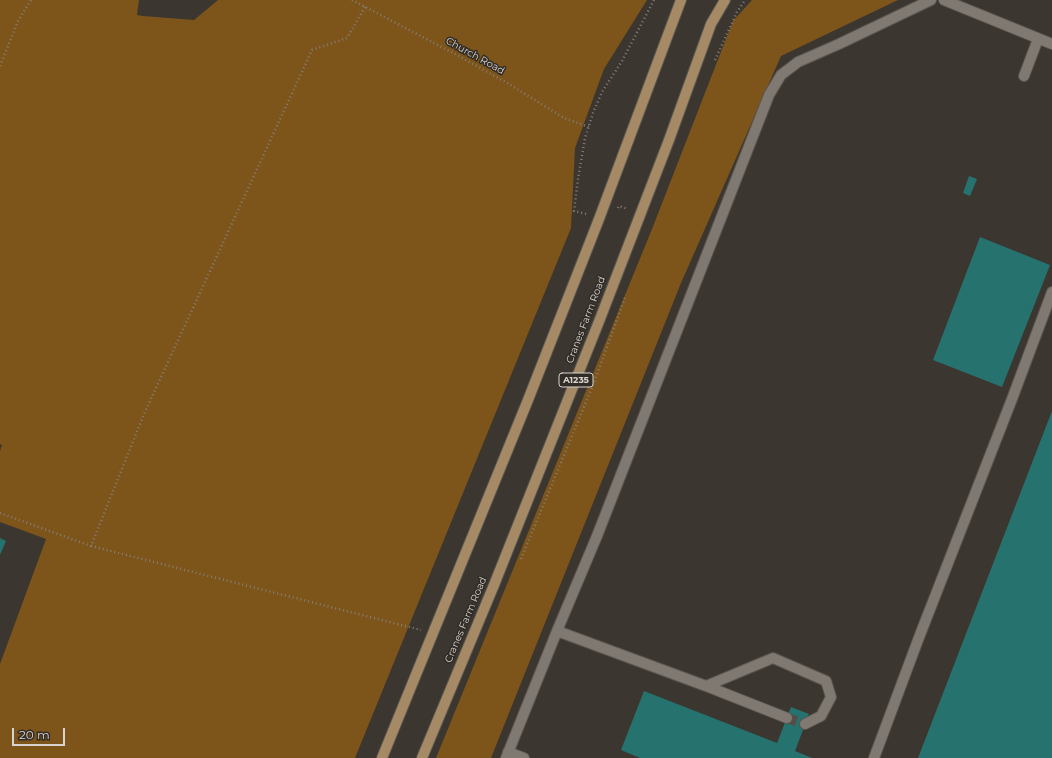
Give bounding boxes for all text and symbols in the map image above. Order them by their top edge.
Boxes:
street label: Church Road [443,35,507,77]
street label: Cranes Farm Road [564,275,608,365]
road number: A1235 [559,373,593,387]
street label: Cranes Farm Road [442,575,490,665]
scale bar [14,720,67,746]
text: 20 m [19,727,50,742]

